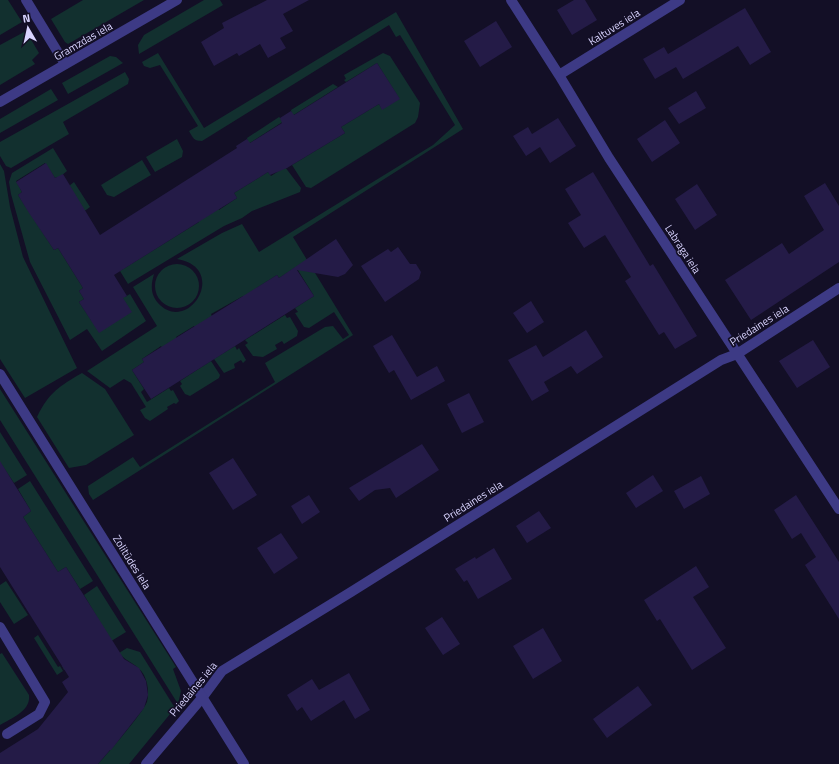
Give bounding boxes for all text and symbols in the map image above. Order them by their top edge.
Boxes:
street label: Kaltuves iela [585,5,643,49]
north arrow [8,8,48,48]
text: N [21,10,31,27]
street label: Gramzdas iela [51,18,116,64]
street label: Labraga iela [661,221,705,277]
street label: Priedaines iela [726,300,792,350]
street label: Priedaines iela [440,476,506,526]
street label: Zolitūdes iela [109,532,155,593]
street label: Priedaines iela [165,658,221,720]

